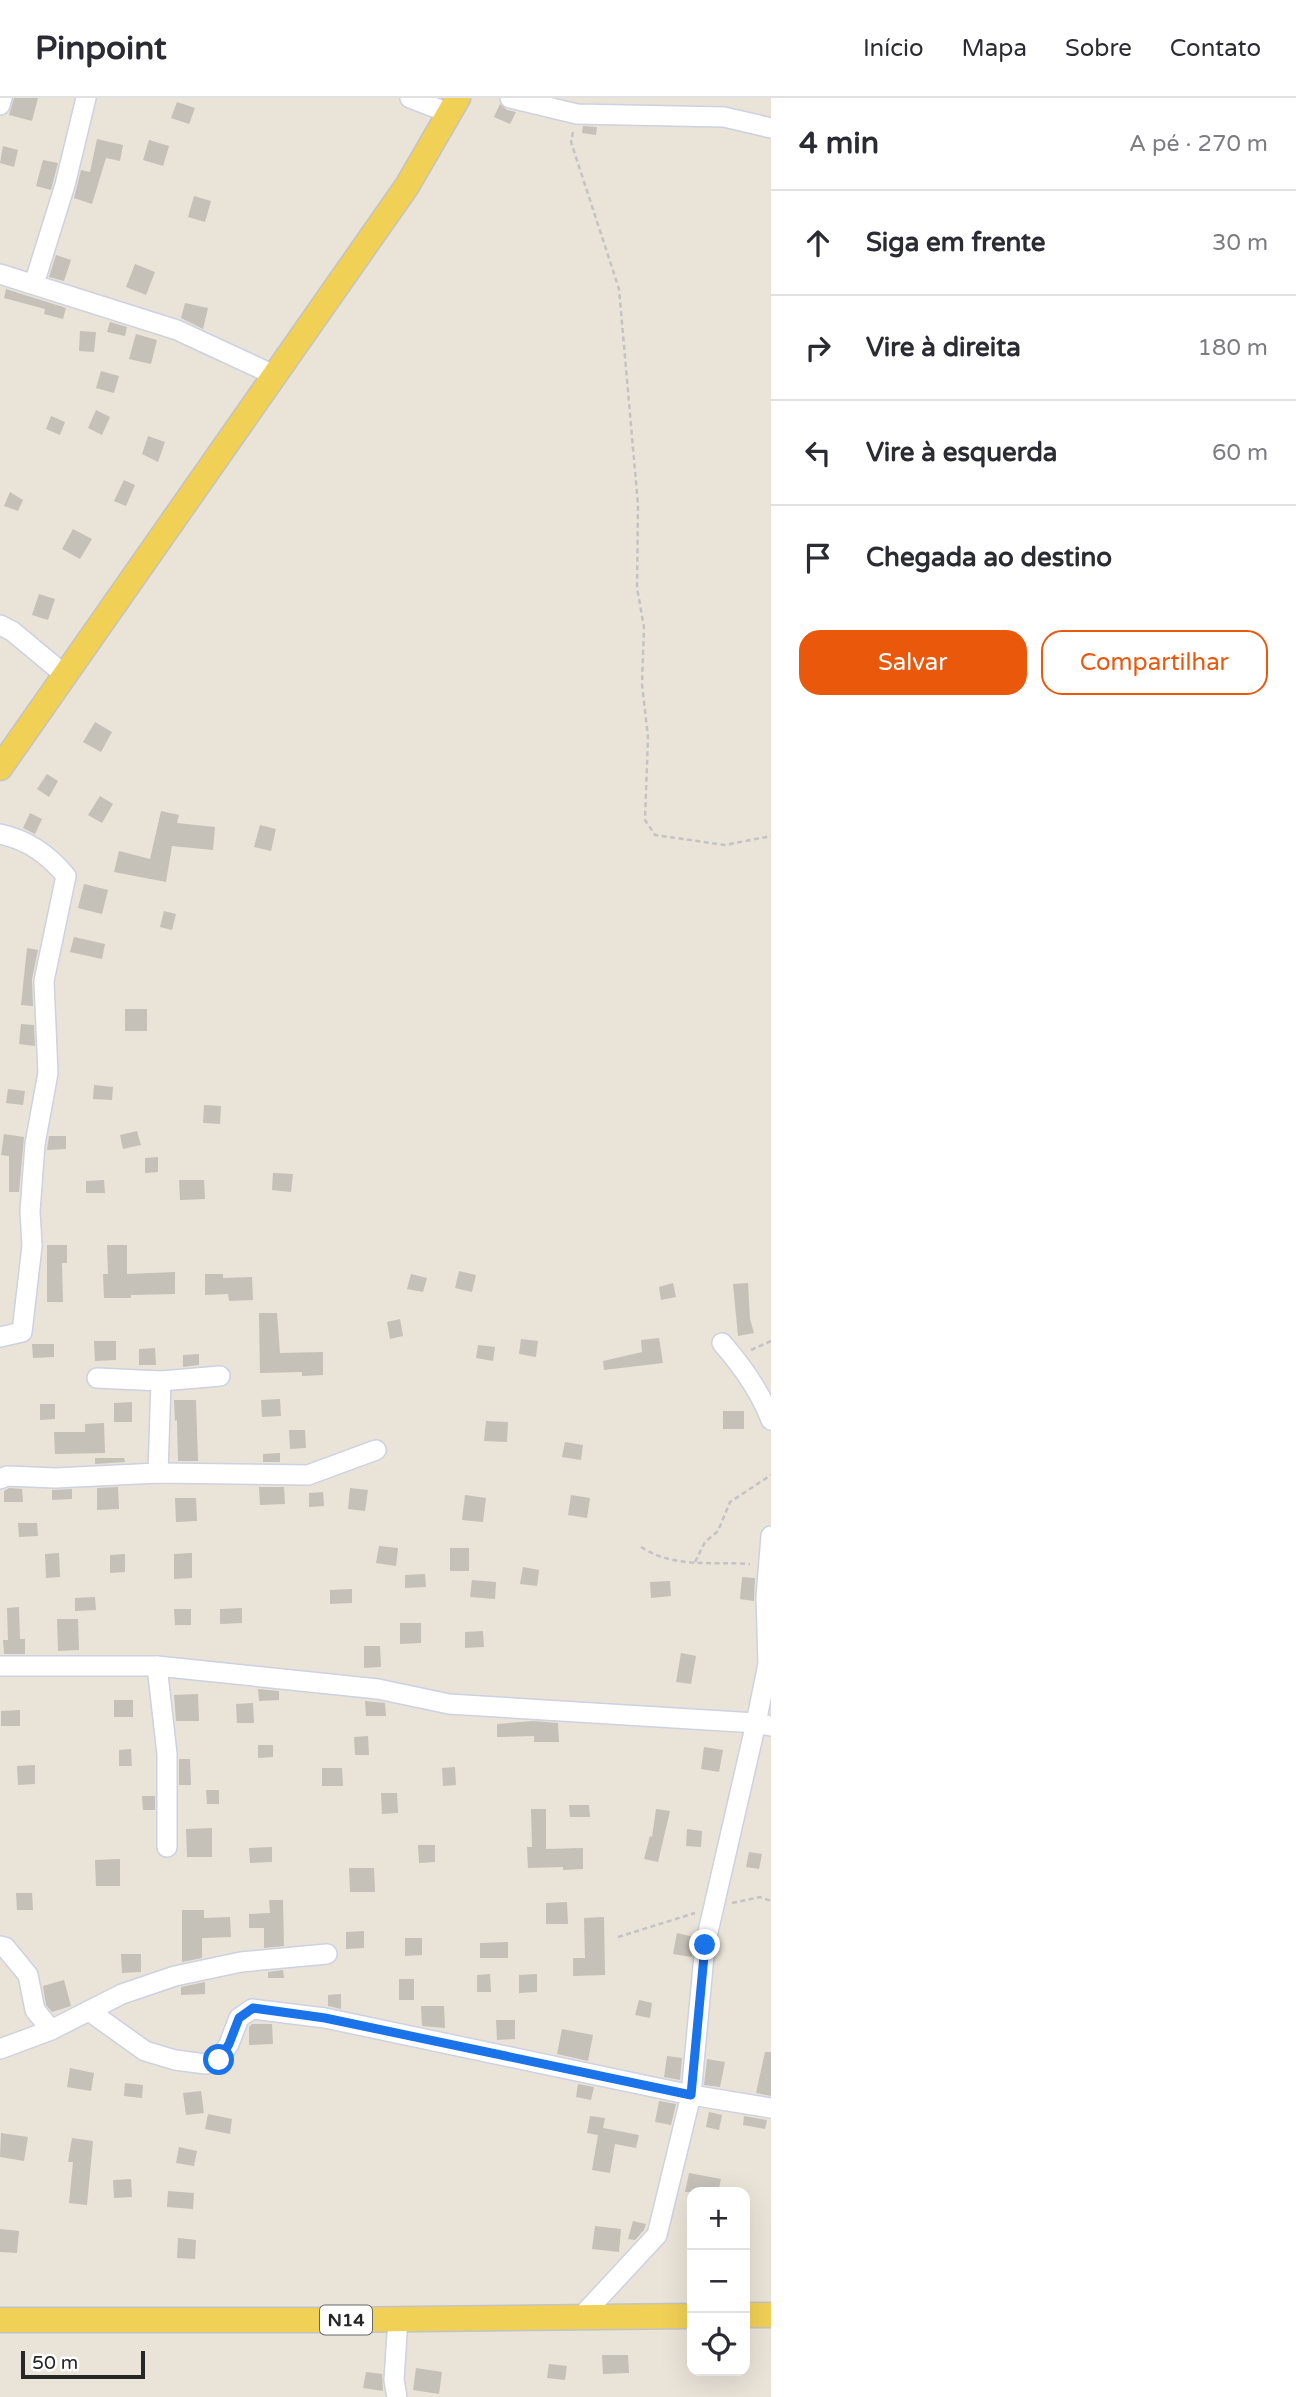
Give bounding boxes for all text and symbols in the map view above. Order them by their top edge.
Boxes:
text: Pinpoint [35,29,167,68]
text: Início [863,34,924,63]
text: Mapa [962,34,1027,63]
text: Sobre [1065,34,1132,63]
text: Contato [1170,34,1261,63]
text: 4 min [799,125,879,162]
text: A pé · 270 m [1129,130,1268,158]
icon: ahead [799,224,837,262]
text: Siga em frente [866,227,1046,258]
text: 30 m [1212,229,1268,257]
icon: right [799,329,837,367]
text: Vire à direita [866,332,1021,363]
text: 180 m [1198,334,1268,362]
icon: left [799,434,837,472]
text: Vire à esquerda [866,437,1057,468]
text: 60 m [1212,439,1268,467]
icon: arrive [799,539,837,577]
text: Chegada ao destino [866,542,1112,573]
button: Salvar [799,630,1027,695]
button: Compartilhar [1041,630,1268,695]
route end [689,1929,720,1960]
route start [203,2044,234,2075]
map controls [687,2187,750,2376]
button: + [687,2187,750,2250]
button: − [687,2250,750,2313]
road number: N14 [320,2306,372,2334]
button: locate [687,2313,750,2376]
scale bar [21,2348,145,2380]
text: 50 m [32,2352,78,2374]

